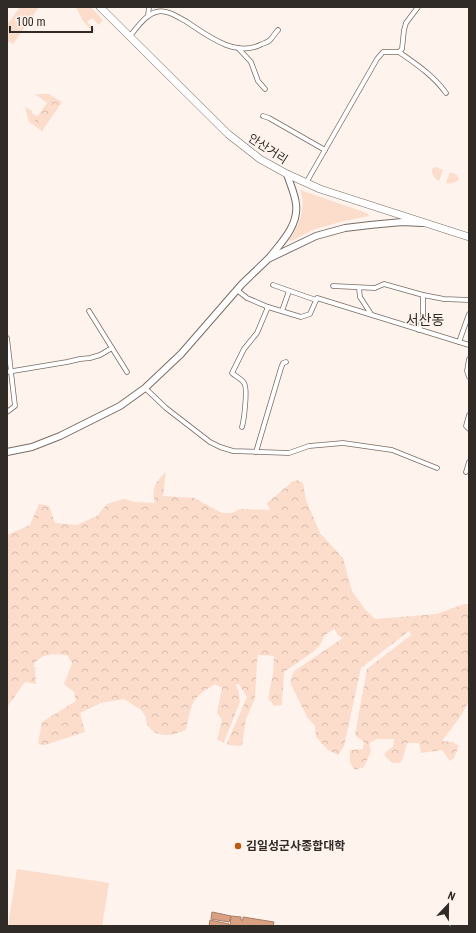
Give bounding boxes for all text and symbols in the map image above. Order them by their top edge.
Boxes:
scale bar [10,8,92,34]
text: 100 m [16,15,46,29]
street label: 안산거리 [246,131,290,167]
district label: 서산동 [406,312,444,328]
place label: 김일성군사종합대학 [246,839,345,853]
marker: 김일성군사종합대학 [233,841,243,851]
north arrow [428,885,468,925]
text: N [446,889,457,904]

